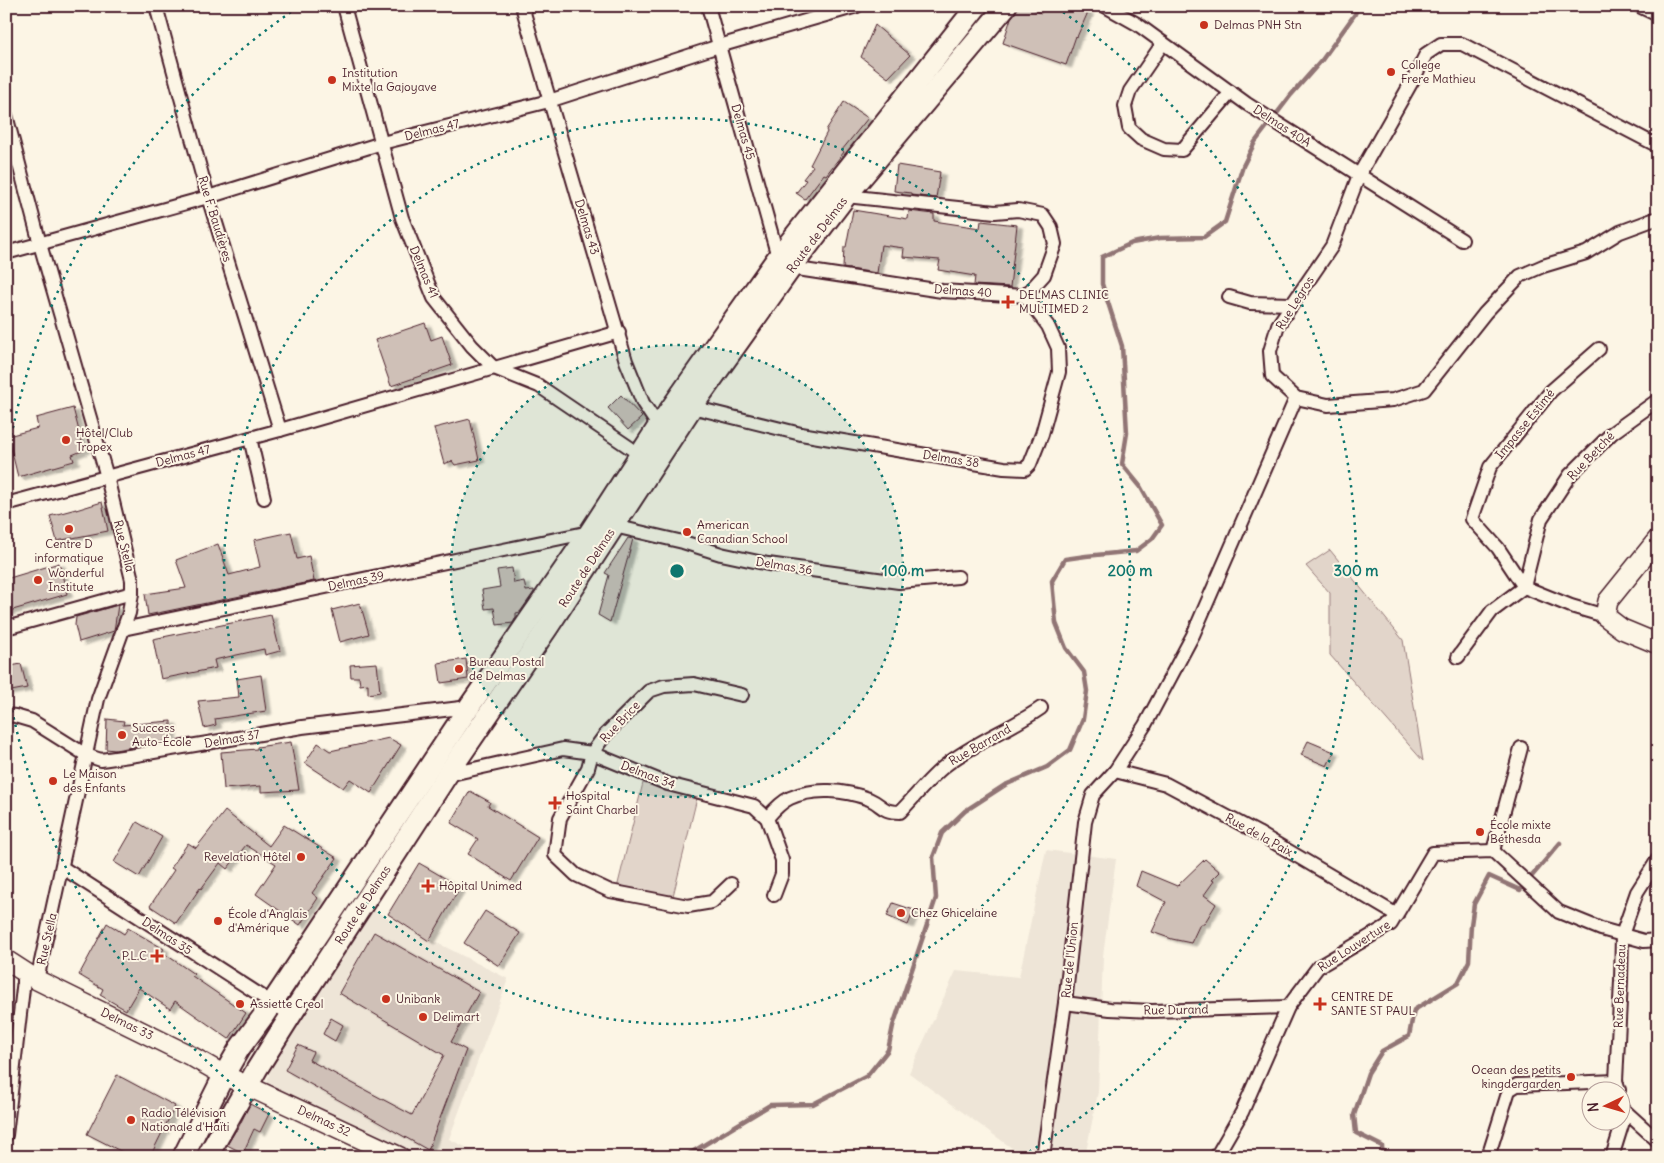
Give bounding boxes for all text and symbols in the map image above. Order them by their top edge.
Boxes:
place label: Delmas PNH Stn [1214,17,1302,32]
marker: Delmas PNH Stn [1198,19,1210,31]
place label: College Frere Mathieu [1401,57,1476,86]
place label: Institution Mixte la Gajoyave [342,65,437,94]
marker: College Frere Mathieu [1385,66,1397,78]
marker: Institution Mixte la Gajoyave [326,74,338,86]
street label: Delmas 40A [1251,101,1314,150]
street label: Delmas 45 [728,102,759,162]
street label: Delmas 47 [403,115,461,144]
street label: Rue F. Baudières [195,174,236,264]
street label: Route de Delmas [783,194,850,276]
street label: Delmas 43 [572,197,603,257]
street label: Delmas 41 [407,244,442,300]
street label: Rue Legros [1272,273,1317,332]
street label: Delmas 40 [933,281,993,300]
place label: DELMAS CLINIC MULTIMED 2 [1019,287,1109,316]
marker: DELMAS CLINIC MULTIMED 2 [1001,295,1015,309]
street label: Impasse Estimé [1492,386,1557,462]
place label: Hôtel/Club Tropex [76,425,133,454]
street label: Rue Betché [1564,428,1617,483]
marker: Hôtel/Club Tropex [60,434,72,446]
street label: Delmas 47 [154,441,212,470]
street label: Delmas 38 [922,447,981,470]
place label: American Canadian School [697,517,788,546]
street label: Rue Stella [111,518,138,573]
marker: Centre D informatique [63,523,75,535]
street label: Route de Delmas [555,525,618,610]
marker: American Canadian School [681,526,693,538]
place label: Centre D informatique [34,536,104,565]
street label: Delmas 36 [755,554,814,577]
text: 100 m [882,561,924,580]
text: 200 m [1108,561,1152,580]
text: 300 m [1334,561,1379,580]
centre of rings [668,562,686,580]
place label: Wonderful Institute [48,565,104,594]
street label: Delmas 39 [326,567,385,594]
marker: Wonderful Institute [32,574,44,586]
place label: Bureau Postal de Delmas [469,654,544,683]
marker: Bureau Postal de Delmas [453,663,465,675]
street label: Rue Brice [597,698,643,746]
place label: Success Auto-École [132,720,191,749]
street label: Rue Barrand [946,721,1013,768]
street label: Delmas 37 [203,726,261,751]
marker: Success Auto-École [116,729,128,741]
street label: Delmas 34 [619,757,678,792]
place label: Le Maison des Enfants [63,766,126,795]
marker: Le Maison des Enfants [47,775,59,787]
place label: Hospital Saint Charbel [566,788,638,817]
marker: Hospital Saint Charbel [548,796,562,810]
street label: Rue de la Paix [1223,810,1296,859]
place label: École mixte Béthesda [1490,817,1551,846]
marker: École mixte Béthesda [1474,826,1486,838]
place label: Revelation Hôtel [204,849,291,864]
marker: Revelation Hôtel [295,851,307,863]
street label: Route de Delmas [331,862,394,947]
place label: Hôpital Unimed [439,878,522,893]
marker: Hôpital Unimed [421,879,435,893]
place label: Chez Ghicelaine [911,905,997,920]
place label: École d'Anglais d'Amérique [228,906,308,935]
marker: Chez Ghicelaine [895,907,907,919]
street label: Rue Stella [33,911,60,966]
street label: Delmas 35 [139,914,195,957]
marker: École d'Anglais d'Amérique [212,915,224,927]
street label: Rue Louverture [1315,917,1393,975]
street label: Rue de l'Union [1058,921,1081,999]
street label: Rue Bernadeau [1611,944,1628,1028]
place label: P.L.C [122,948,147,963]
marker: P.L.C [151,950,163,962]
place label: CENTRE DE SANTE ST PAUL [1331,989,1415,1018]
place label: Unibank [396,991,440,1006]
marker: Unibank [380,993,392,1005]
place label: Assiette Creol [250,996,323,1011]
marker: CENTRE DE SANTE ST PAUL [1313,997,1327,1011]
marker: Assiette Creol [234,998,246,1010]
street label: Rue Durand [1143,1001,1209,1018]
street label: Delmas 33 [98,1004,156,1043]
place label: Delimart [433,1009,480,1024]
marker: Delimart [417,1011,429,1023]
place label: Ocean des petits kingdergarden [1471,1062,1561,1091]
marker: Ocean des petits kingdergarden [1565,1071,1577,1083]
north arrow [1582,1080,1632,1130]
street label: Delmas 32 [295,1102,353,1140]
text: N [1584,1102,1602,1113]
place label: Radio Télévision Nationale d'Haïti [141,1105,230,1134]
marker: Radio Télévision Nationale d'Haïti [125,1114,137,1126]

